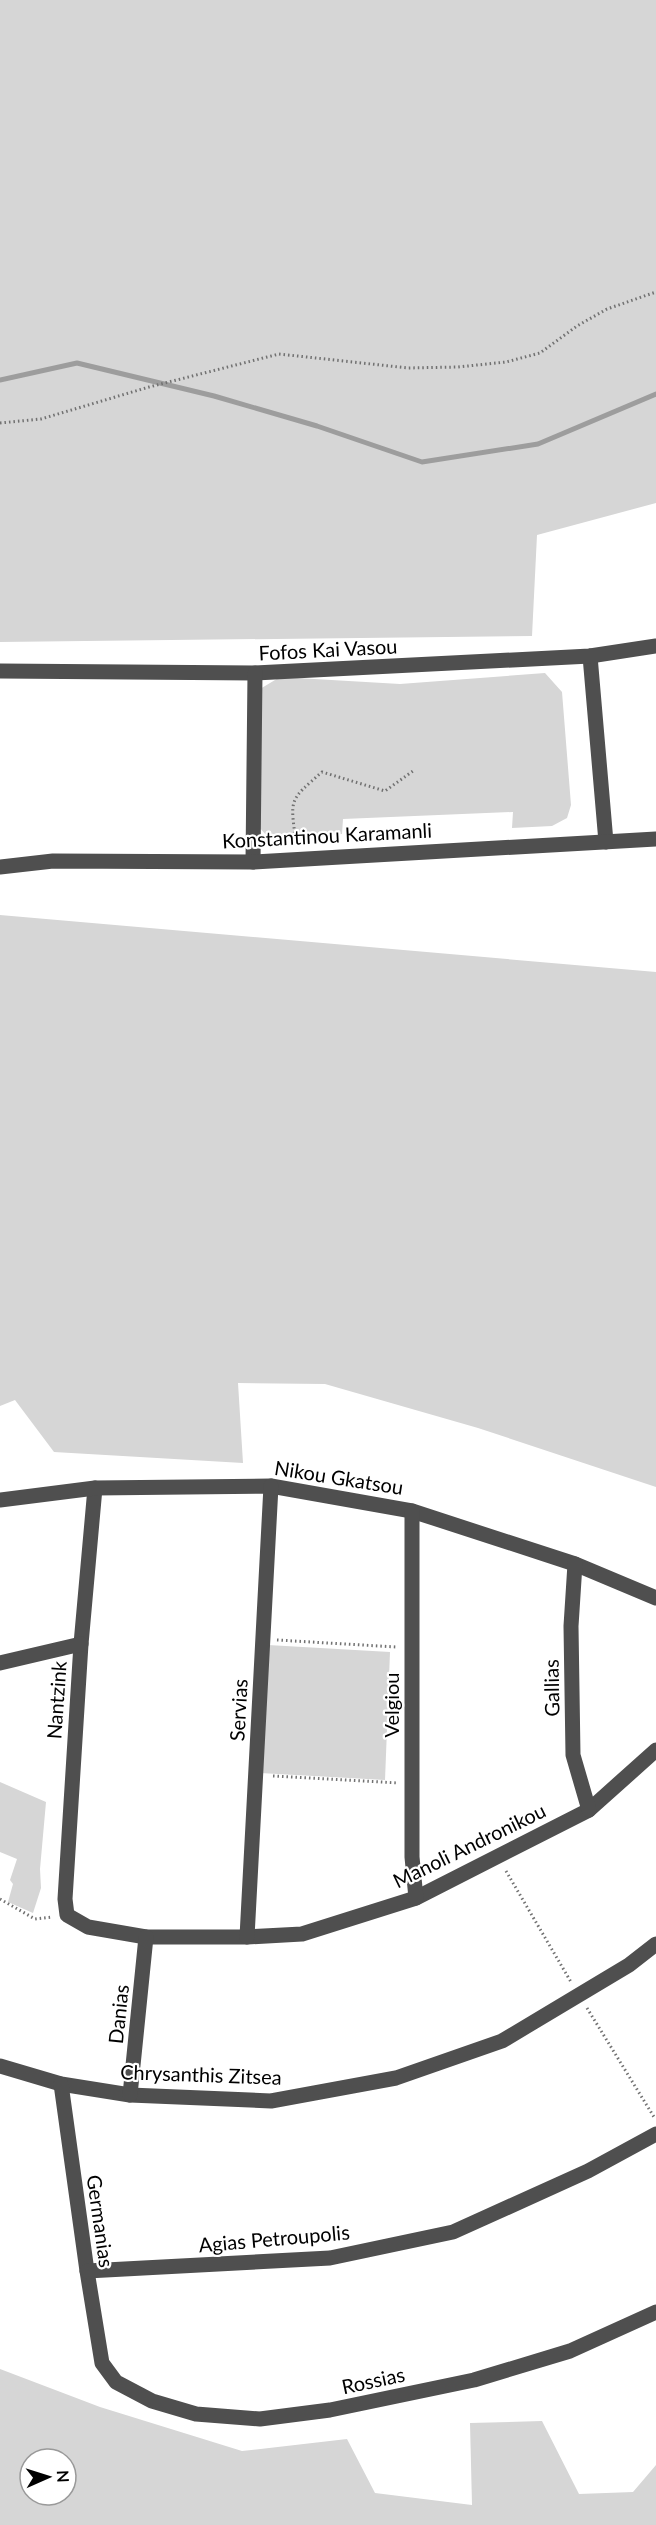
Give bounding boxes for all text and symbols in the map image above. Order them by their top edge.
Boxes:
street label: Fofos Kai Vasou [258,633,398,665]
street label: Konstantinou Karamanli [221,818,433,852]
street label: Nikou Gkatsou [273,1455,405,1499]
street label: Nantzink [41,1659,71,1740]
street label: Gallias [539,1659,563,1717]
street label: Velgiou [379,1672,403,1738]
street label: Servias [224,1678,252,1742]
street label: Manoli Andronikou [389,1798,549,1892]
street label: Danias [103,1983,133,2045]
street label: Chrysanthis Zitsea [120,2059,282,2089]
street label: Germanias [83,2173,119,2269]
street label: Agias Petroupolis [197,2219,351,2257]
street label: Rossias [339,2362,407,2398]
north arrow [18,2447,78,2507]
text: N [54,2470,73,2483]

